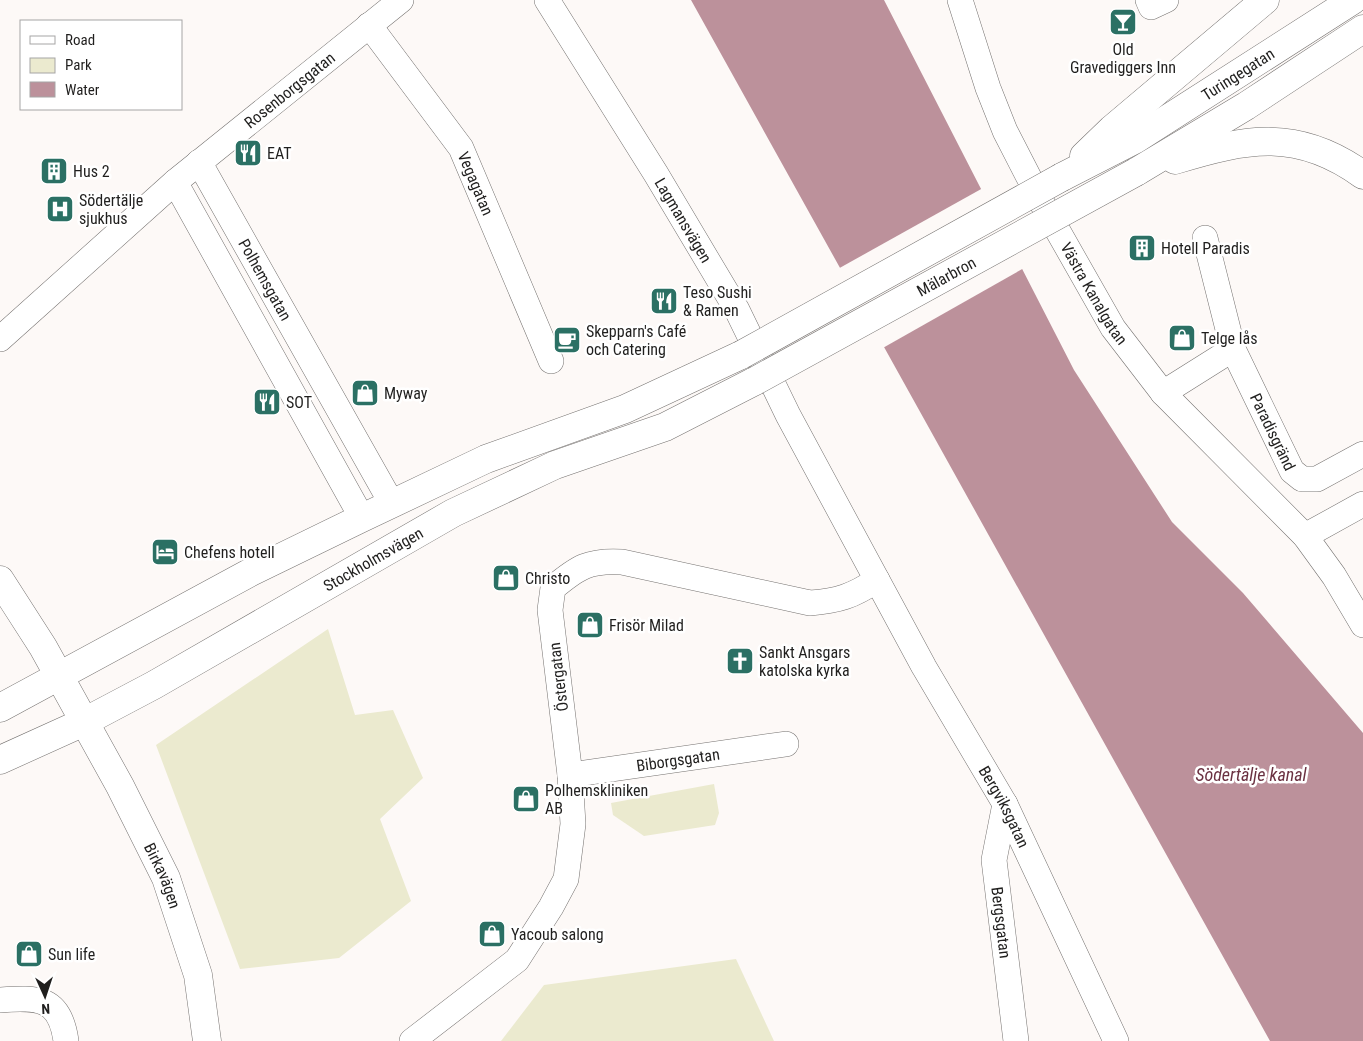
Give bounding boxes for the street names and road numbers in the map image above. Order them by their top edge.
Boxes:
street label: Turingegatan [1198,44,1278,105]
street label: Rosenborgsgatan [241,48,339,132]
street label: Vegagatan [454,149,497,218]
street label: Lagmansvägen [650,174,716,266]
street label: Polhemsgatan [234,236,295,324]
street label: Västra Kanalgatan [1056,239,1131,349]
street label: Mälarbron [914,253,979,300]
street label: Paradisgränd [1246,390,1299,474]
street label: Stockholmsvägen [320,523,426,596]
street label: Östergatan [545,641,572,713]
street label: Biborgsgatan [635,745,721,775]
street label: Bergviksgatan [975,763,1033,851]
street label: Birkavägen [140,840,184,911]
street label: Bergsgatan [987,886,1015,959]

